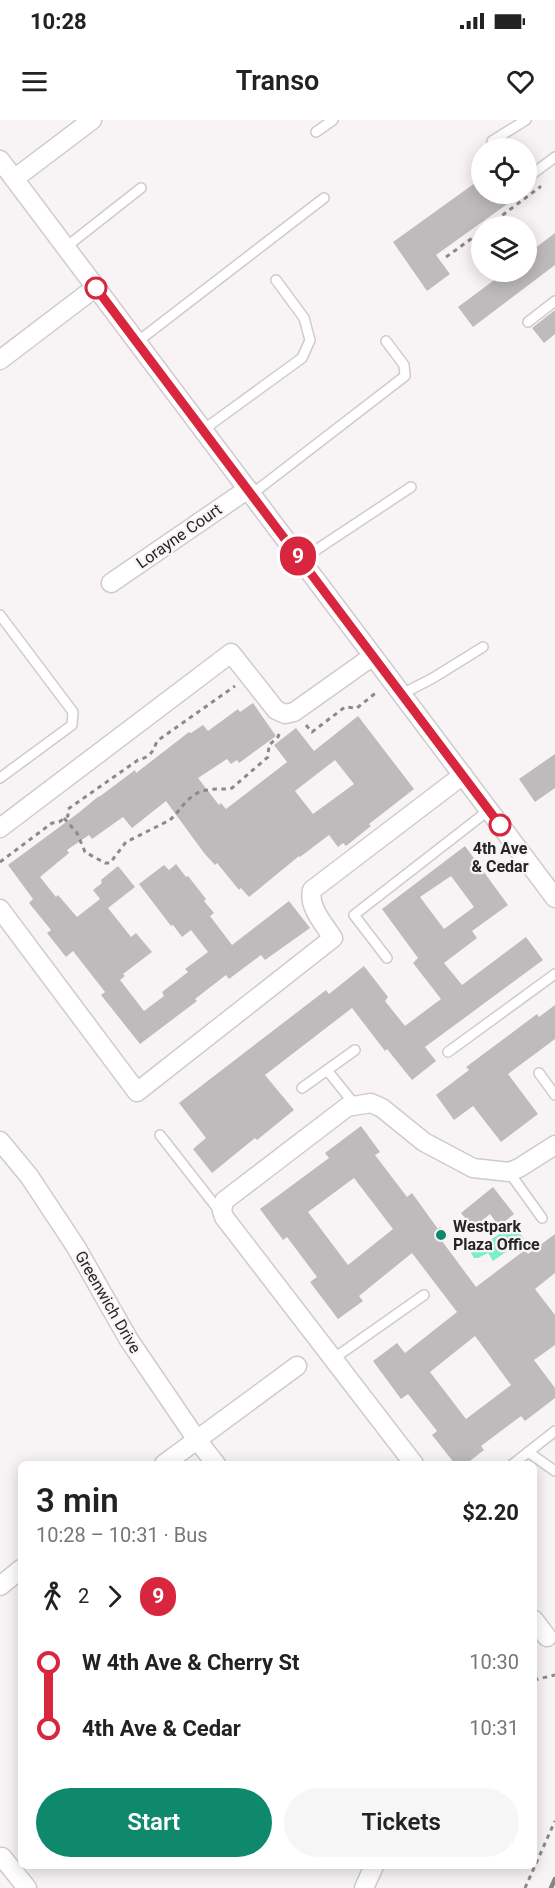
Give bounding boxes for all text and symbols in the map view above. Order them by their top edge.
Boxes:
text: 10:28 [30,9,87,34]
icon: menu [18,65,51,98]
text: Transo [236,65,319,97]
icon: heart [504,65,537,98]
map controls [471,138,537,282]
button: locate [471,138,537,204]
button: layers [471,216,537,282]
unlabelled marker [85,277,107,299]
street label: Lorayne Court [133,500,225,572]
line badge: 9 [278,536,318,576]
text: 9 [292,544,304,568]
marker: 4th Ave & Cedar [489,814,511,836]
place label: 4th Ave & Cedar [471,839,529,876]
place label: Westpark Plaza Office [453,1217,540,1254]
marker: Westpark Plaza Office [434,1228,448,1242]
street label: Greenwich Drive [71,1247,145,1357]
text: 3 min [36,1481,119,1520]
text: $2.20 [462,1500,519,1525]
text: 10:28 – 10:31 · Bus [36,1523,208,1547]
icon: walk [36,1580,69,1613]
icon: forward [98,1580,131,1613]
text: 2 [78,1584,89,1608]
text: 9 [152,1584,164,1608]
text: W 4th Ave & Cherry St [82,1650,300,1675]
text: 10:30 [469,1650,519,1674]
text: 4th Ave & Cedar [82,1716,241,1741]
text: 10:31 [469,1716,519,1740]
button: Start [36,1788,272,1857]
button: Tickets [284,1788,519,1857]

